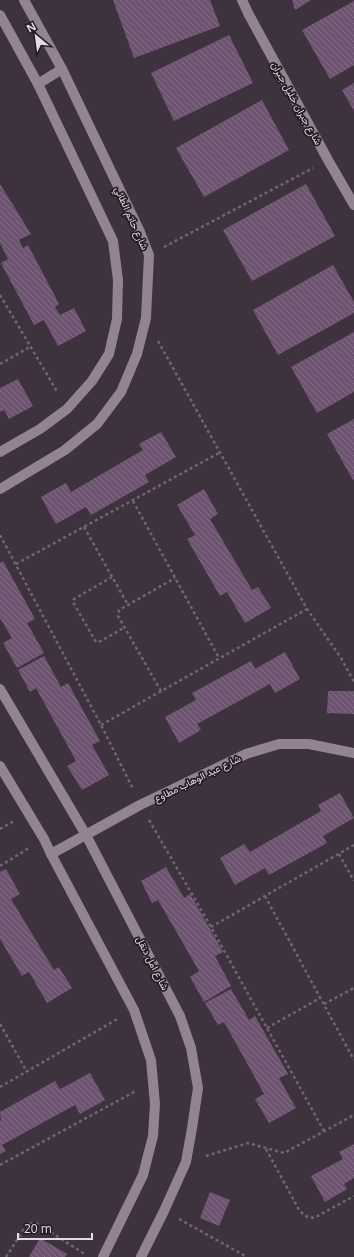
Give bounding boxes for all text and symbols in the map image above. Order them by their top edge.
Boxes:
north arrow [16,16,56,56]
text: N [23,18,38,36]
street label: شارع جبران خليل جبران [268,59,326,147]
street label: شارع حاتم الطائي [110,184,152,253]
street label: شارع عبد الوهاب مطاوع [151,751,243,805]
street label: شارع امل دنقل [133,934,173,993]
scale bar [18,1215,92,1241]
text: 20 m [24,1220,52,1237]

